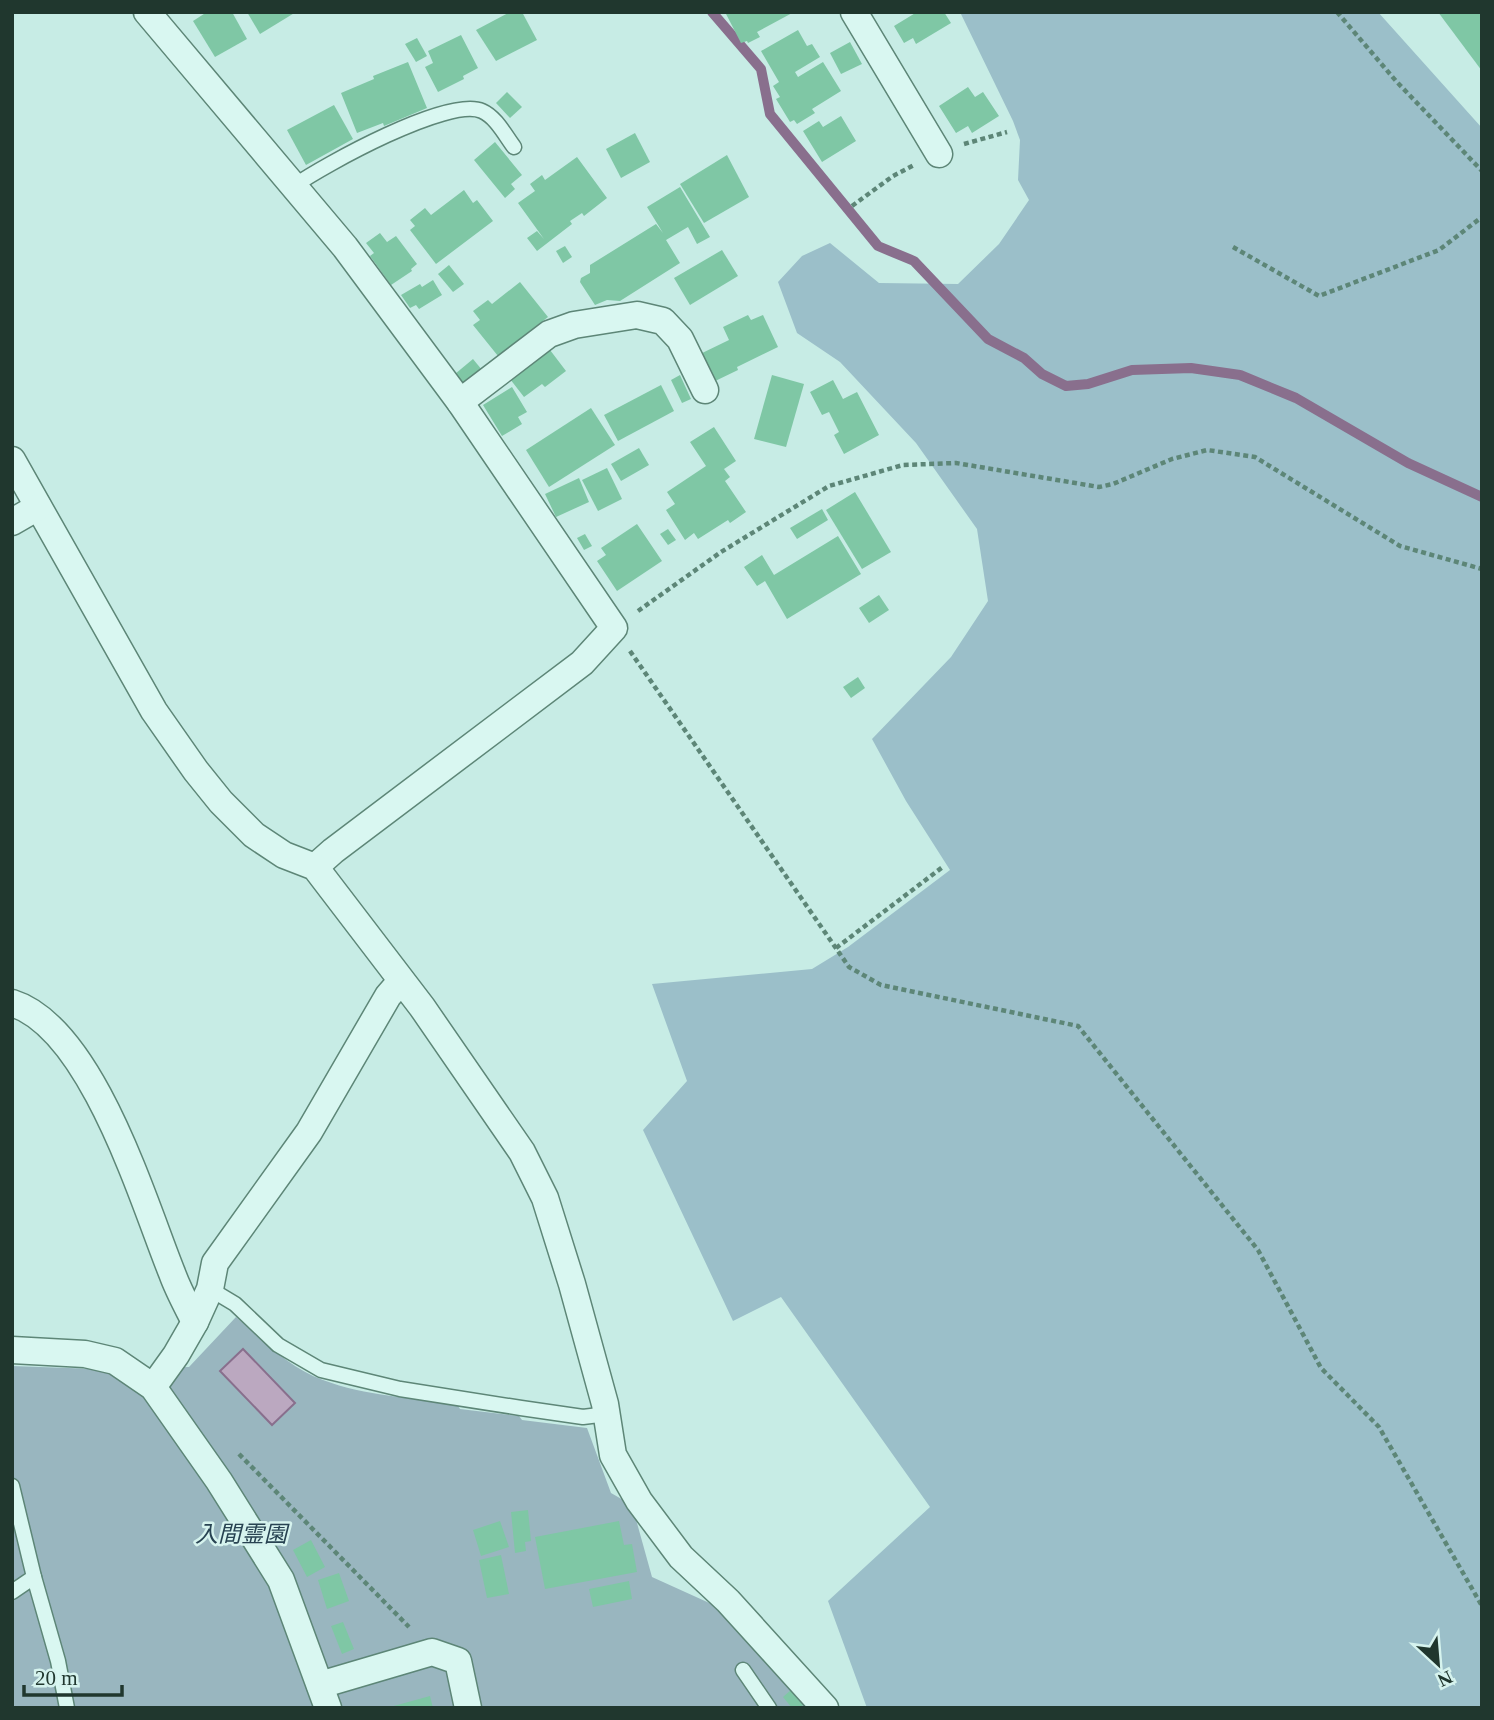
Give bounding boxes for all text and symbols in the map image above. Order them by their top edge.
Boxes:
park label: 入間霊園 [195,1522,290,1547]
north arrow [1403,1629,1473,1699]
scale bar [24,1654,122,1698]
text: 20 m [35,1666,78,1690]
text: N [1434,1666,1456,1691]

